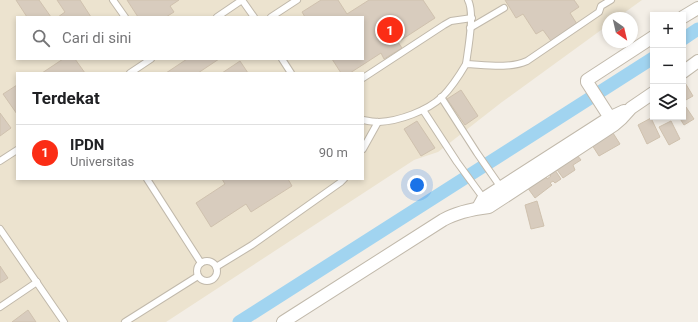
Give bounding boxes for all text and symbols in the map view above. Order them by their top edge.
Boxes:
north arrow [602,12,638,48]
map controls [650,12,686,120]
button: + [650,12,686,48]
pin: 1 [377,15,403,45]
search box [16,16,364,60]
icon: search [30,27,52,49]
text: Cari di sini [62,29,132,47]
button: − [650,48,686,84]
button: layers [650,84,686,120]
text: Terdekat [32,88,100,108]
text: IPDN [70,136,104,154]
text: 1 [41,145,49,160]
text: 90 m [319,145,348,160]
text: Universitas [70,154,134,169]
your location [407,175,427,195]

